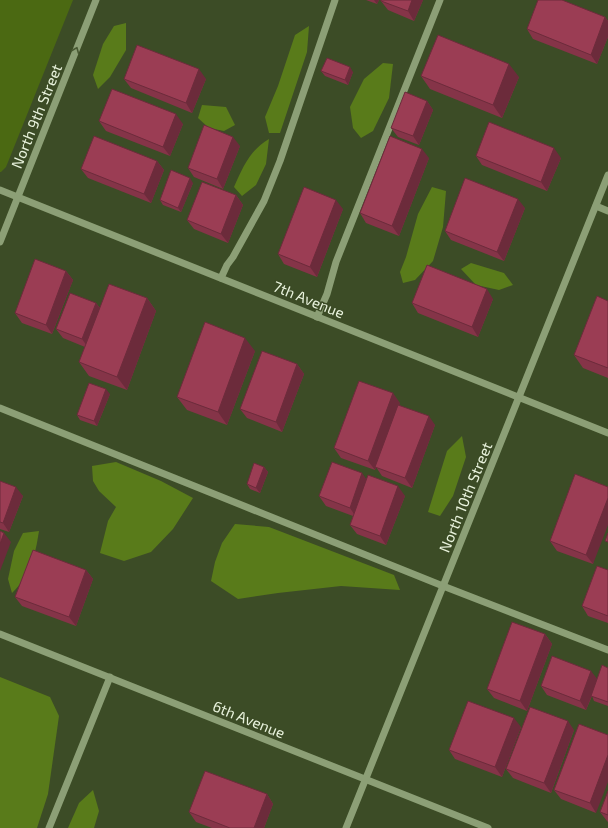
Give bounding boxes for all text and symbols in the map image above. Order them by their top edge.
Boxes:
one-way arrow [72,46,80,53]
street label: North 9th Street [7,61,65,171]
street label: 7th Avenue [271,277,347,321]
street label: North 10th Street [435,439,495,555]
street label: 6th Avenue [210,696,288,742]

